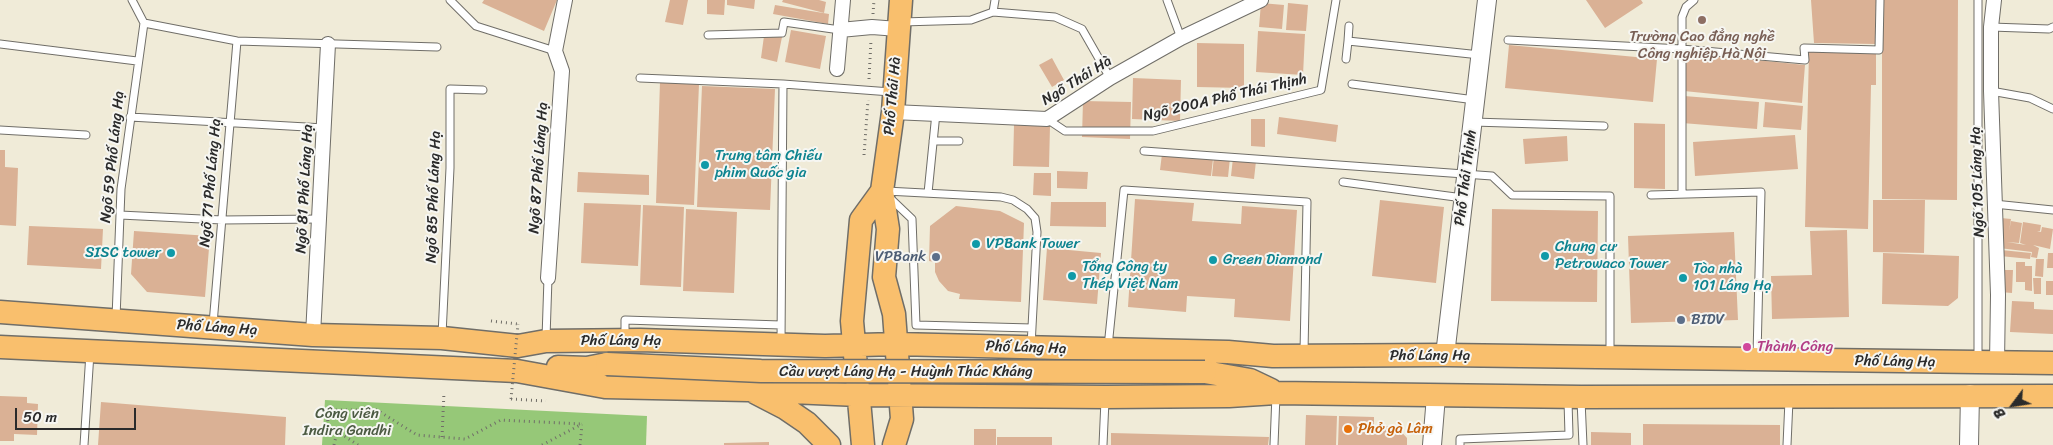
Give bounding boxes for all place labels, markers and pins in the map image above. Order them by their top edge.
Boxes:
marker: Trường Cao đẳng nghề Công nghiệp Hà Nội [1696,14,1708,26]
place label: Trường Cao đẳng nghề Công nghiệp Hà Nội [1629,28,1775,63]
place label: Trung tâm Chiếu phim Quốc gia [715,147,822,182]
marker: Trung tâm Chiếu phim Quốc gia [699,159,711,171]
place label: VPBank Tower [986,235,1080,253]
marker: VPBank Tower [970,238,982,250]
place label: Chung cư Petrowaco Tower [1555,238,1668,273]
place label: SISC tower [85,244,161,262]
marker: SISC tower [165,247,177,259]
place label: VPBank [875,248,926,266]
marker: Chung cư Petrowaco Tower [1539,250,1551,262]
marker: VPBank [930,251,942,263]
place label: Green Diamond [1223,251,1321,269]
marker: Green Diamond [1207,254,1219,266]
place label: Tổng Công ty Thép Việt Nam [1082,258,1178,293]
place label: Tòa nhà 101 Láng Hạ [1693,260,1771,295]
marker: Tổng Công ty Thép Việt Nam [1066,270,1078,282]
marker: Tòa nhà 101 Láng Hạ [1677,272,1689,284]
place label: BIDV [1691,311,1724,329]
marker: BIDV [1675,314,1687,326]
place label: Thành Công [1757,338,1833,356]
marker: Thành Công [1741,341,1753,353]
place label: Phở gà Lâm [1358,420,1433,438]
marker: Phở gà Lâm [1342,423,1354,435]

